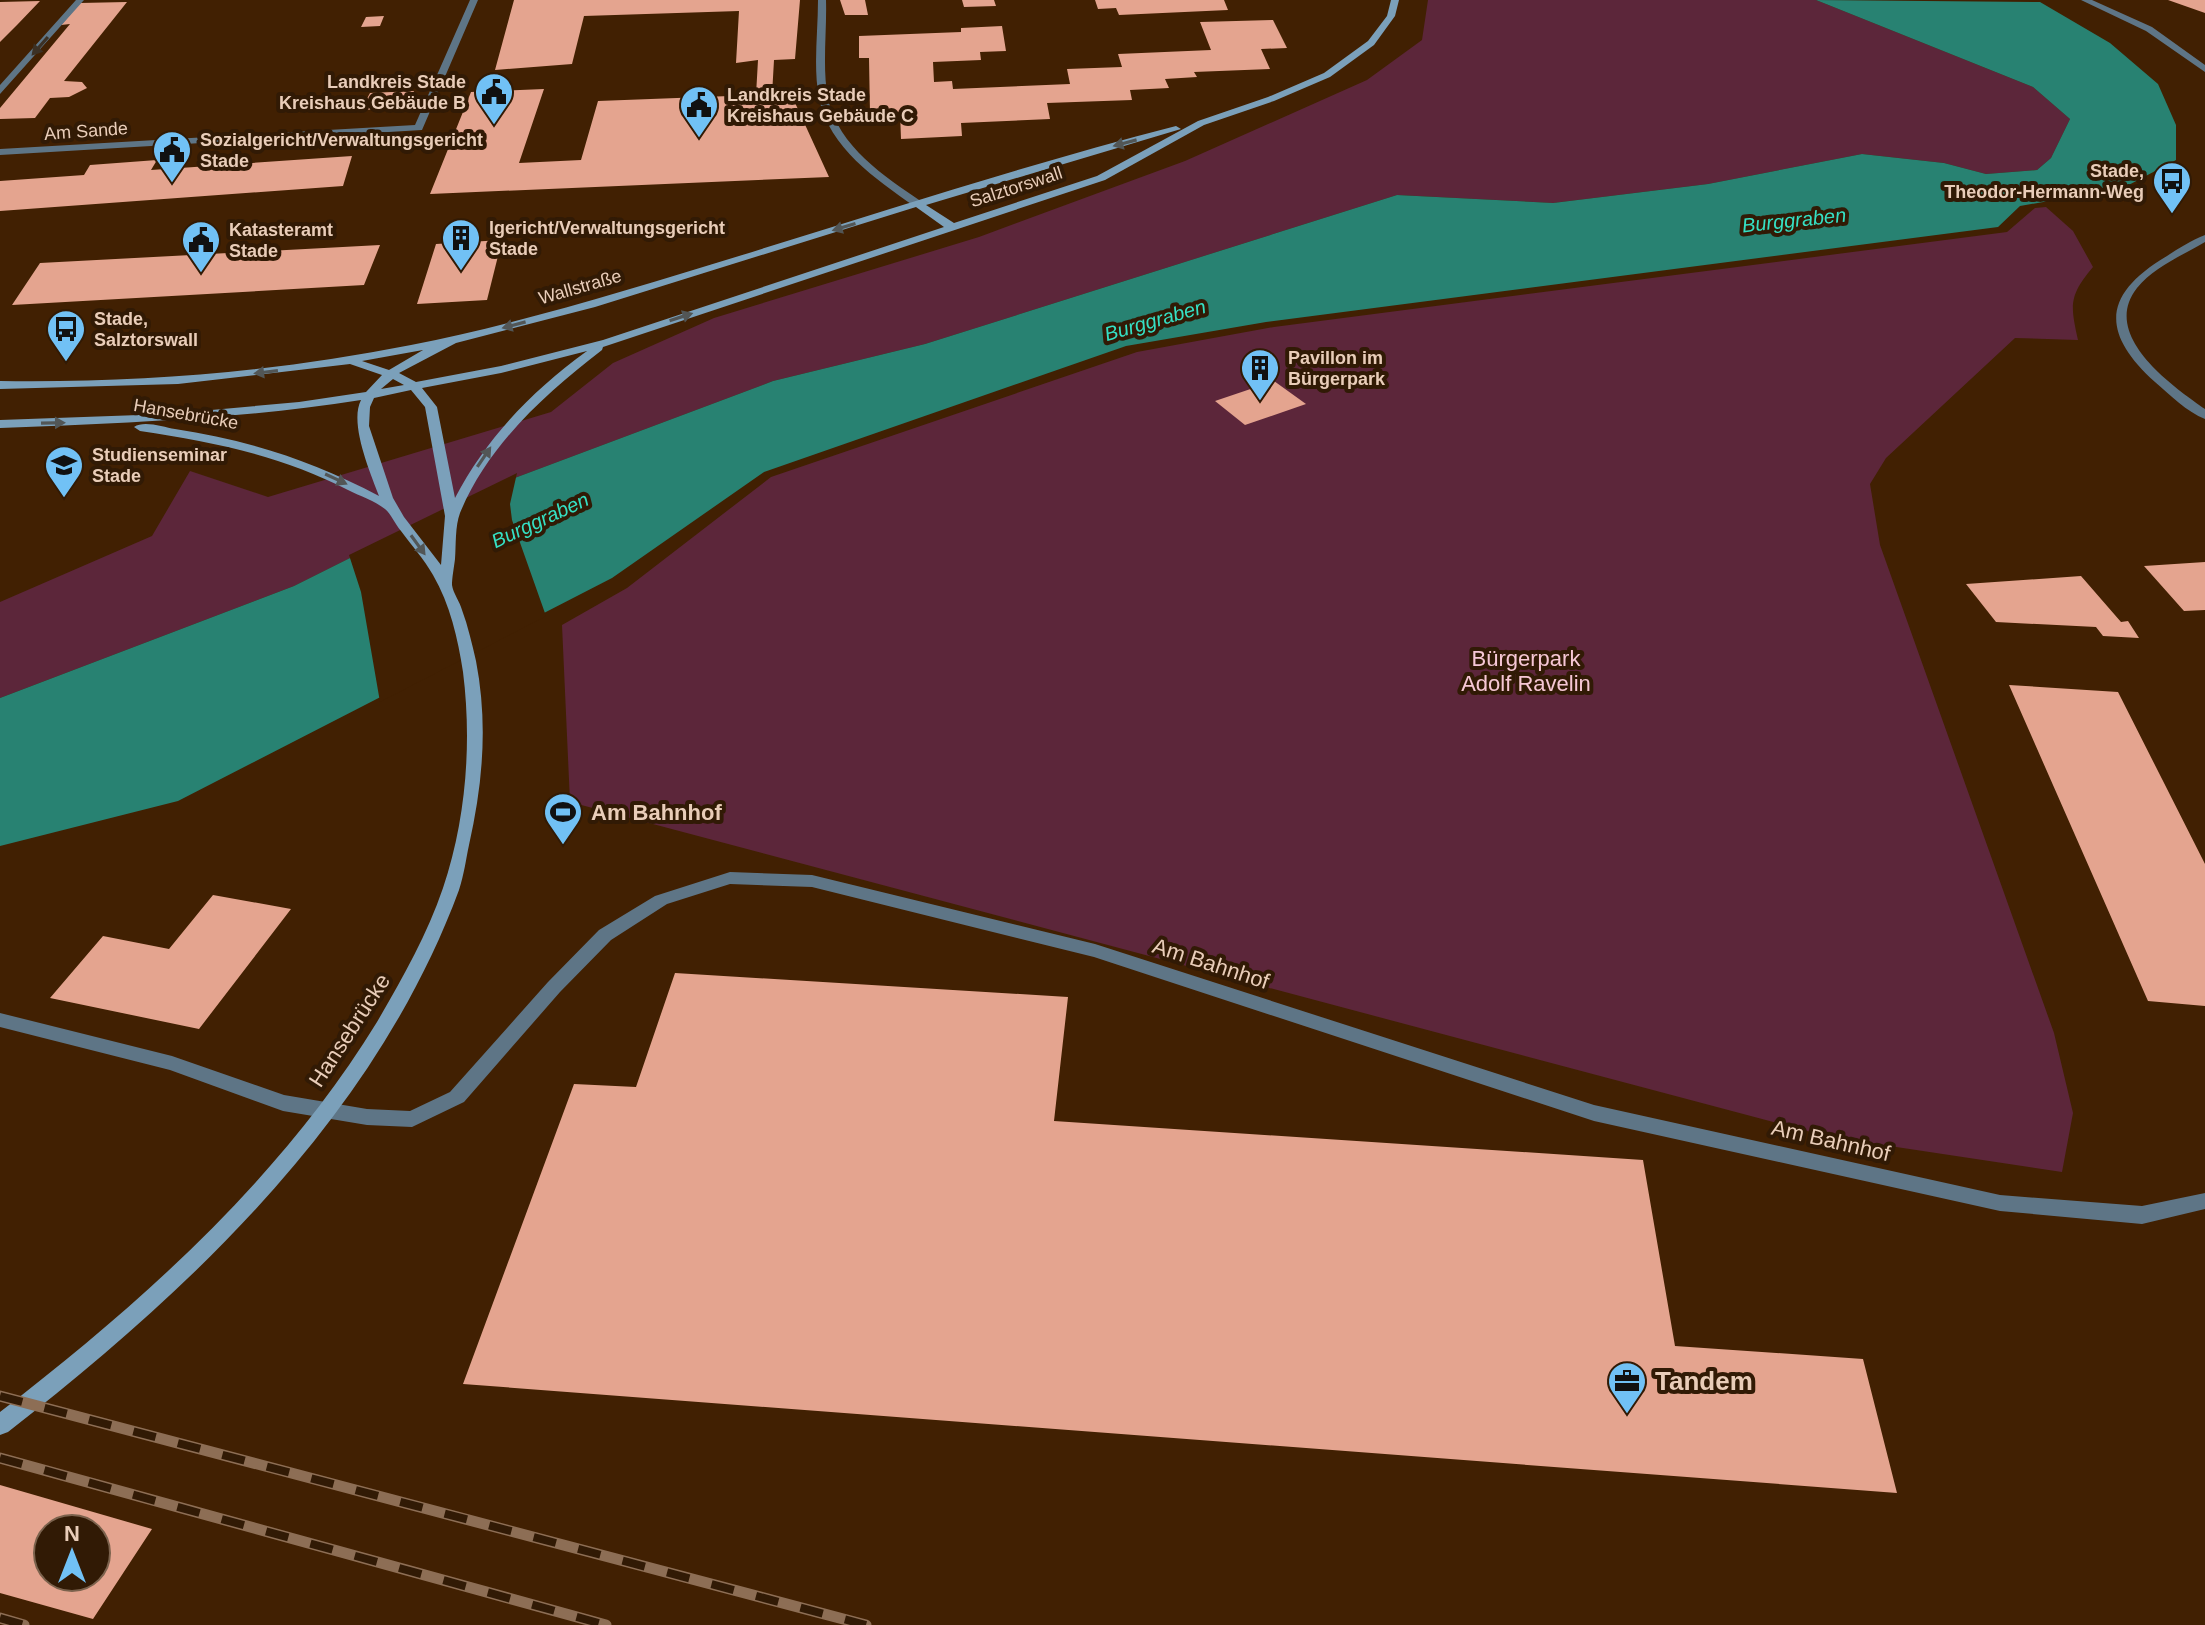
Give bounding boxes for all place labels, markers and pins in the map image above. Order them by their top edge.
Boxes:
public building icon: Landkreis Stade Kreishaus Gebäude B [473,71,515,126]
place label: Landkreis Stade Kreishaus Gebäude B [279,72,466,113]
public building icon: Landkreis Stade Kreishaus Gebäude C [678,84,720,139]
place label: Landkreis Stade Kreishaus Gebäude C [727,85,914,126]
public building icon: Sozialgericht/Verwaltungsgericht Stade [151,129,193,184]
place label: Sozialgericht/Verwaltungsgericht Stade [200,130,483,171]
bus stop icon: Stade, Theodor-Hermann-Weg [2151,160,2193,215]
place label: Stade, Theodor-Hermann-Weg [1944,161,2144,202]
building icon: lgericht/Verwaltungsgericht Stade [440,217,482,272]
place label: lgericht/Verwaltungsgericht Stade [489,218,725,259]
public building icon: Katasteramt Stade [180,219,222,274]
place label: Katasteramt Stade [229,220,333,261]
bus stop icon: Stade, Salztorswall [45,308,87,363]
place label: Stade, Salztorswall [94,309,198,350]
building icon: Pavillon im Bürgerpark [1239,347,1281,402]
place label: Pavillon im Bürgerpark [1288,348,1386,389]
school or university icon: Studienseminar Stade [43,444,85,499]
place label: Studienseminar Stade [92,445,227,486]
sports icon: Am Bahnhof [542,791,584,846]
place label: Am Bahnhof [591,800,722,825]
office icon: Tandem [1606,1360,1648,1415]
place label: Tandem [1655,1366,1753,1396]

